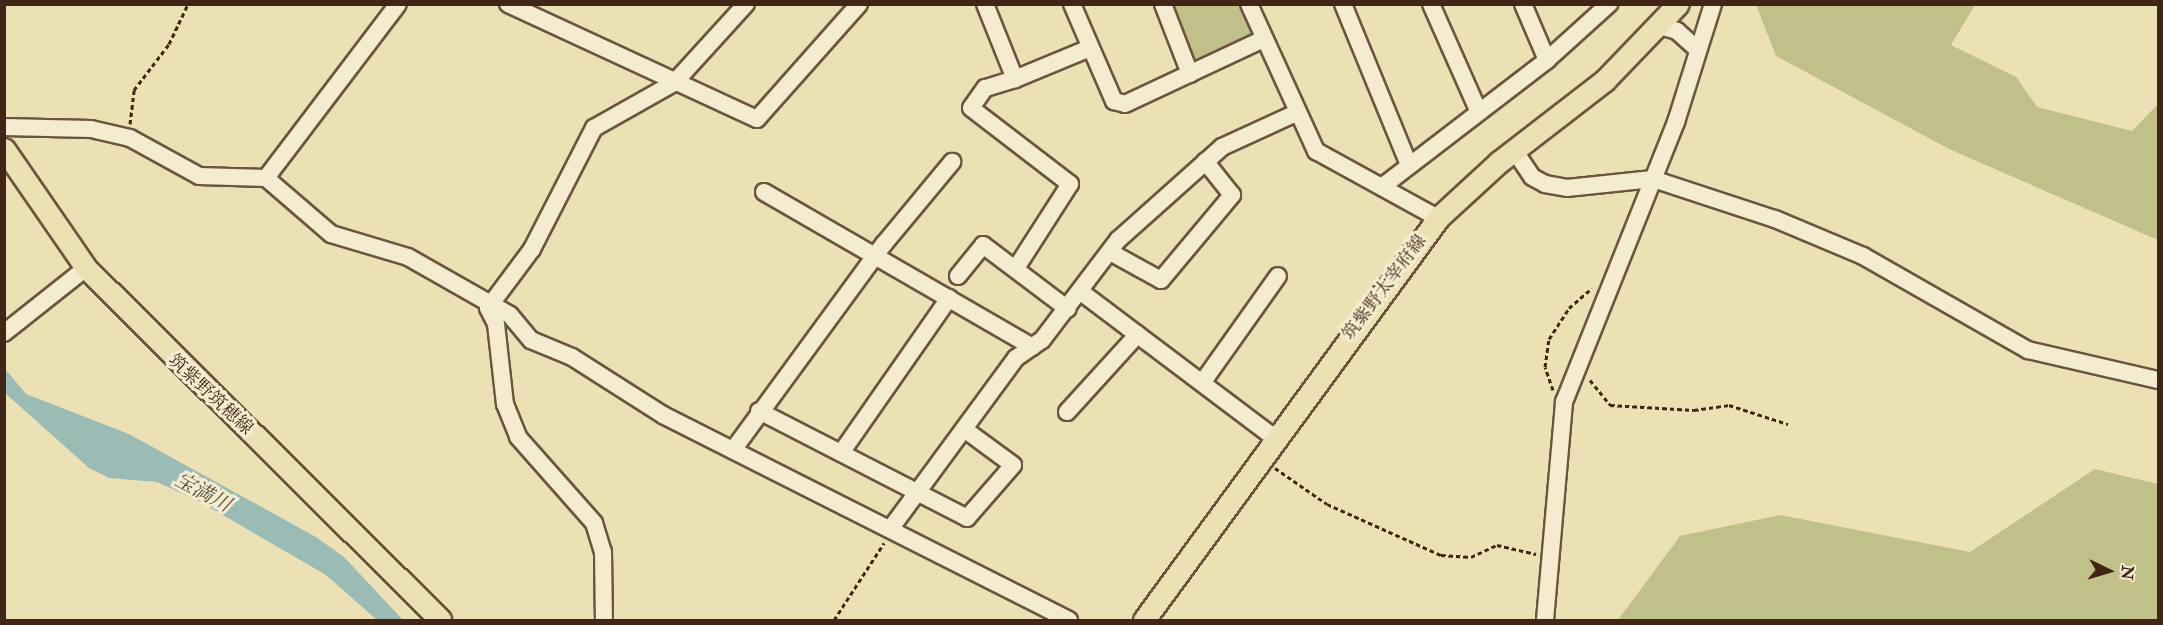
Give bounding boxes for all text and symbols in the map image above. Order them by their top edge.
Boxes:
street label: 筑紫野太宰府線 [1338,231,1432,345]
street label: 筑紫野筑穂線 [163,350,257,440]
water label: 宝満川 [171,467,235,517]
north arrow [2079,541,2139,601]
text: N [2116,565,2138,581]

